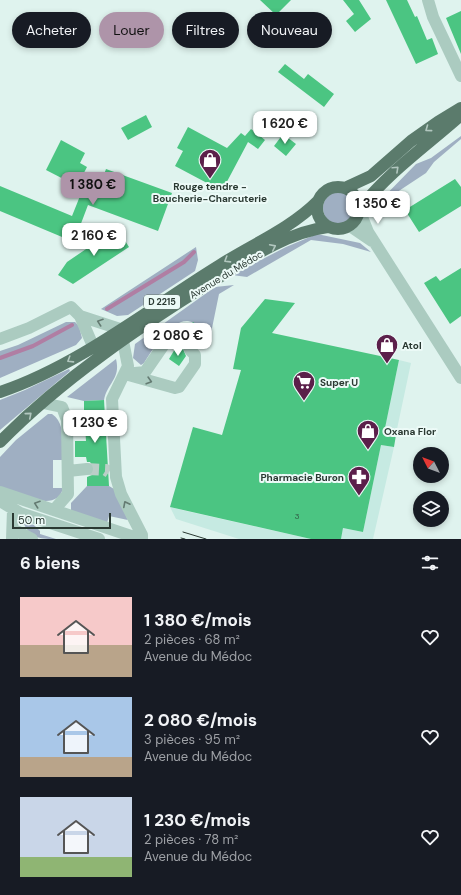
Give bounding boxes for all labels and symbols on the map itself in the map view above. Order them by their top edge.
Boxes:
pin: 1 620 € [248,111,322,145]
one-way arrow [425,124,432,132]
shop icon: Rouge tendre - Boucherie-Charcuterie [197,147,223,180]
one-way arrow [391,167,399,174]
pin: 1 380 € [56,172,130,206]
place label: Rouge tendre - Boucherie-Charcuterie [153,180,267,205]
pin: 1 350 € [341,191,415,225]
pin: 2 160 € [57,223,131,257]
one-way arrow [269,244,277,251]
street label: Avenue du Médoc [187,247,266,301]
one-way arrow [224,255,231,263]
road number: D 2215 [144,295,180,309]
one-way arrow [96,319,103,327]
pin: 2 080 € [141,323,215,357]
shop icon: Atol [374,332,400,365]
place label: Atol [402,339,422,352]
one-way arrow [68,355,75,362]
supermarket icon: Super U [291,369,317,402]
one-way arrow [145,376,152,385]
place label: Super U [320,376,358,389]
pin: 1 230 € [58,410,132,444]
one-way arrow [24,413,31,420]
shop icon: Oxana Flor [355,418,381,451]
place label: Oxana Flor [384,425,436,438]
north arrow [413,447,449,483]
pharmacy icon: Pharmacie Buron [346,464,372,497]
place label: Pharmacie Buron [260,471,344,484]
one-way arrow [33,501,40,509]
one-way arrow [123,501,131,509]
scale bar [12,511,111,530]
house number: 3 [295,511,300,521]

